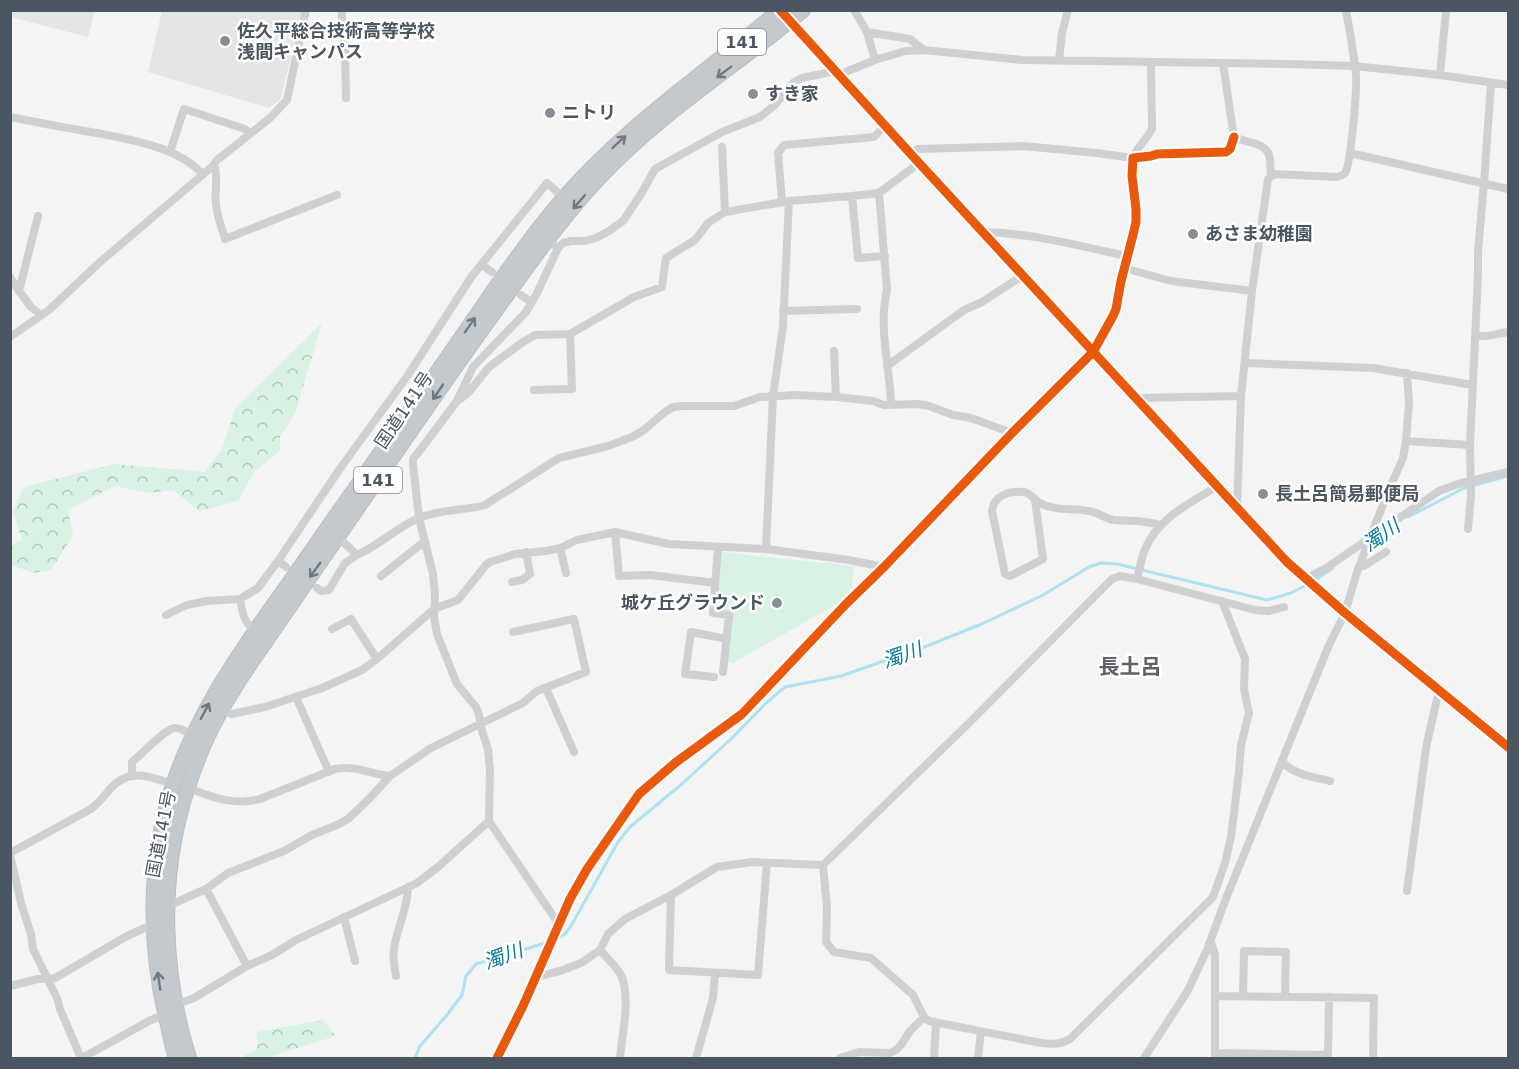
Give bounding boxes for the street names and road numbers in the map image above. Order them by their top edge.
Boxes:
road number: 141 [718,29,766,55]
street label: 国道141号 [370,367,437,452]
road number: 141 [354,467,402,493]
street label: 国道141号 [142,789,179,879]

